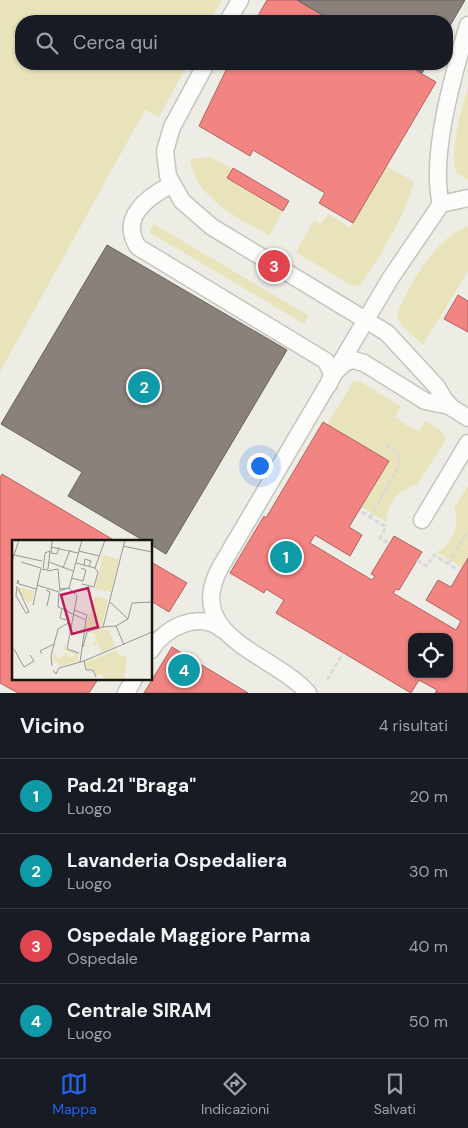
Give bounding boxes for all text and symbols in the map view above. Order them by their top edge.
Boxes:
search box [15,15,453,70]
icon: search [33,29,61,57]
text: Cerca qui [73,30,158,55]
pin: 3 [258,247,290,285]
pin: 2 [128,368,160,406]
your location [247,453,273,479]
pin: 1 [270,538,302,576]
inset map [12,540,152,680]
map controls [408,633,453,678]
button: locate [408,633,453,678]
pin: 4 [168,651,200,689]
text: Vicino [20,712,85,740]
text: 4 risultati [379,715,448,736]
text: Pad.21 "Braga" [67,773,196,798]
text: 1 [33,786,39,807]
text: 20 m [409,786,448,807]
text: Luogo [67,798,112,819]
text: Lavanderia Ospedaliera [67,848,287,873]
text: 2 [31,861,41,882]
text: 30 m [409,861,448,882]
text: Luogo [67,873,112,894]
text: Ospedale Maggiore Parma [67,923,310,948]
text: 3 [31,936,41,957]
text: 40 m [409,936,448,957]
text: Ospedale [67,948,138,969]
text: Centrale SIRAM [67,998,211,1023]
text: 4 [31,1011,41,1032]
text: 50 m [409,1011,448,1032]
text: Luogo [67,1023,112,1044]
tab: Mappa [52,1070,97,1118]
tab: Indicazioni [201,1070,269,1118]
tab: Salvati [374,1070,416,1118]

